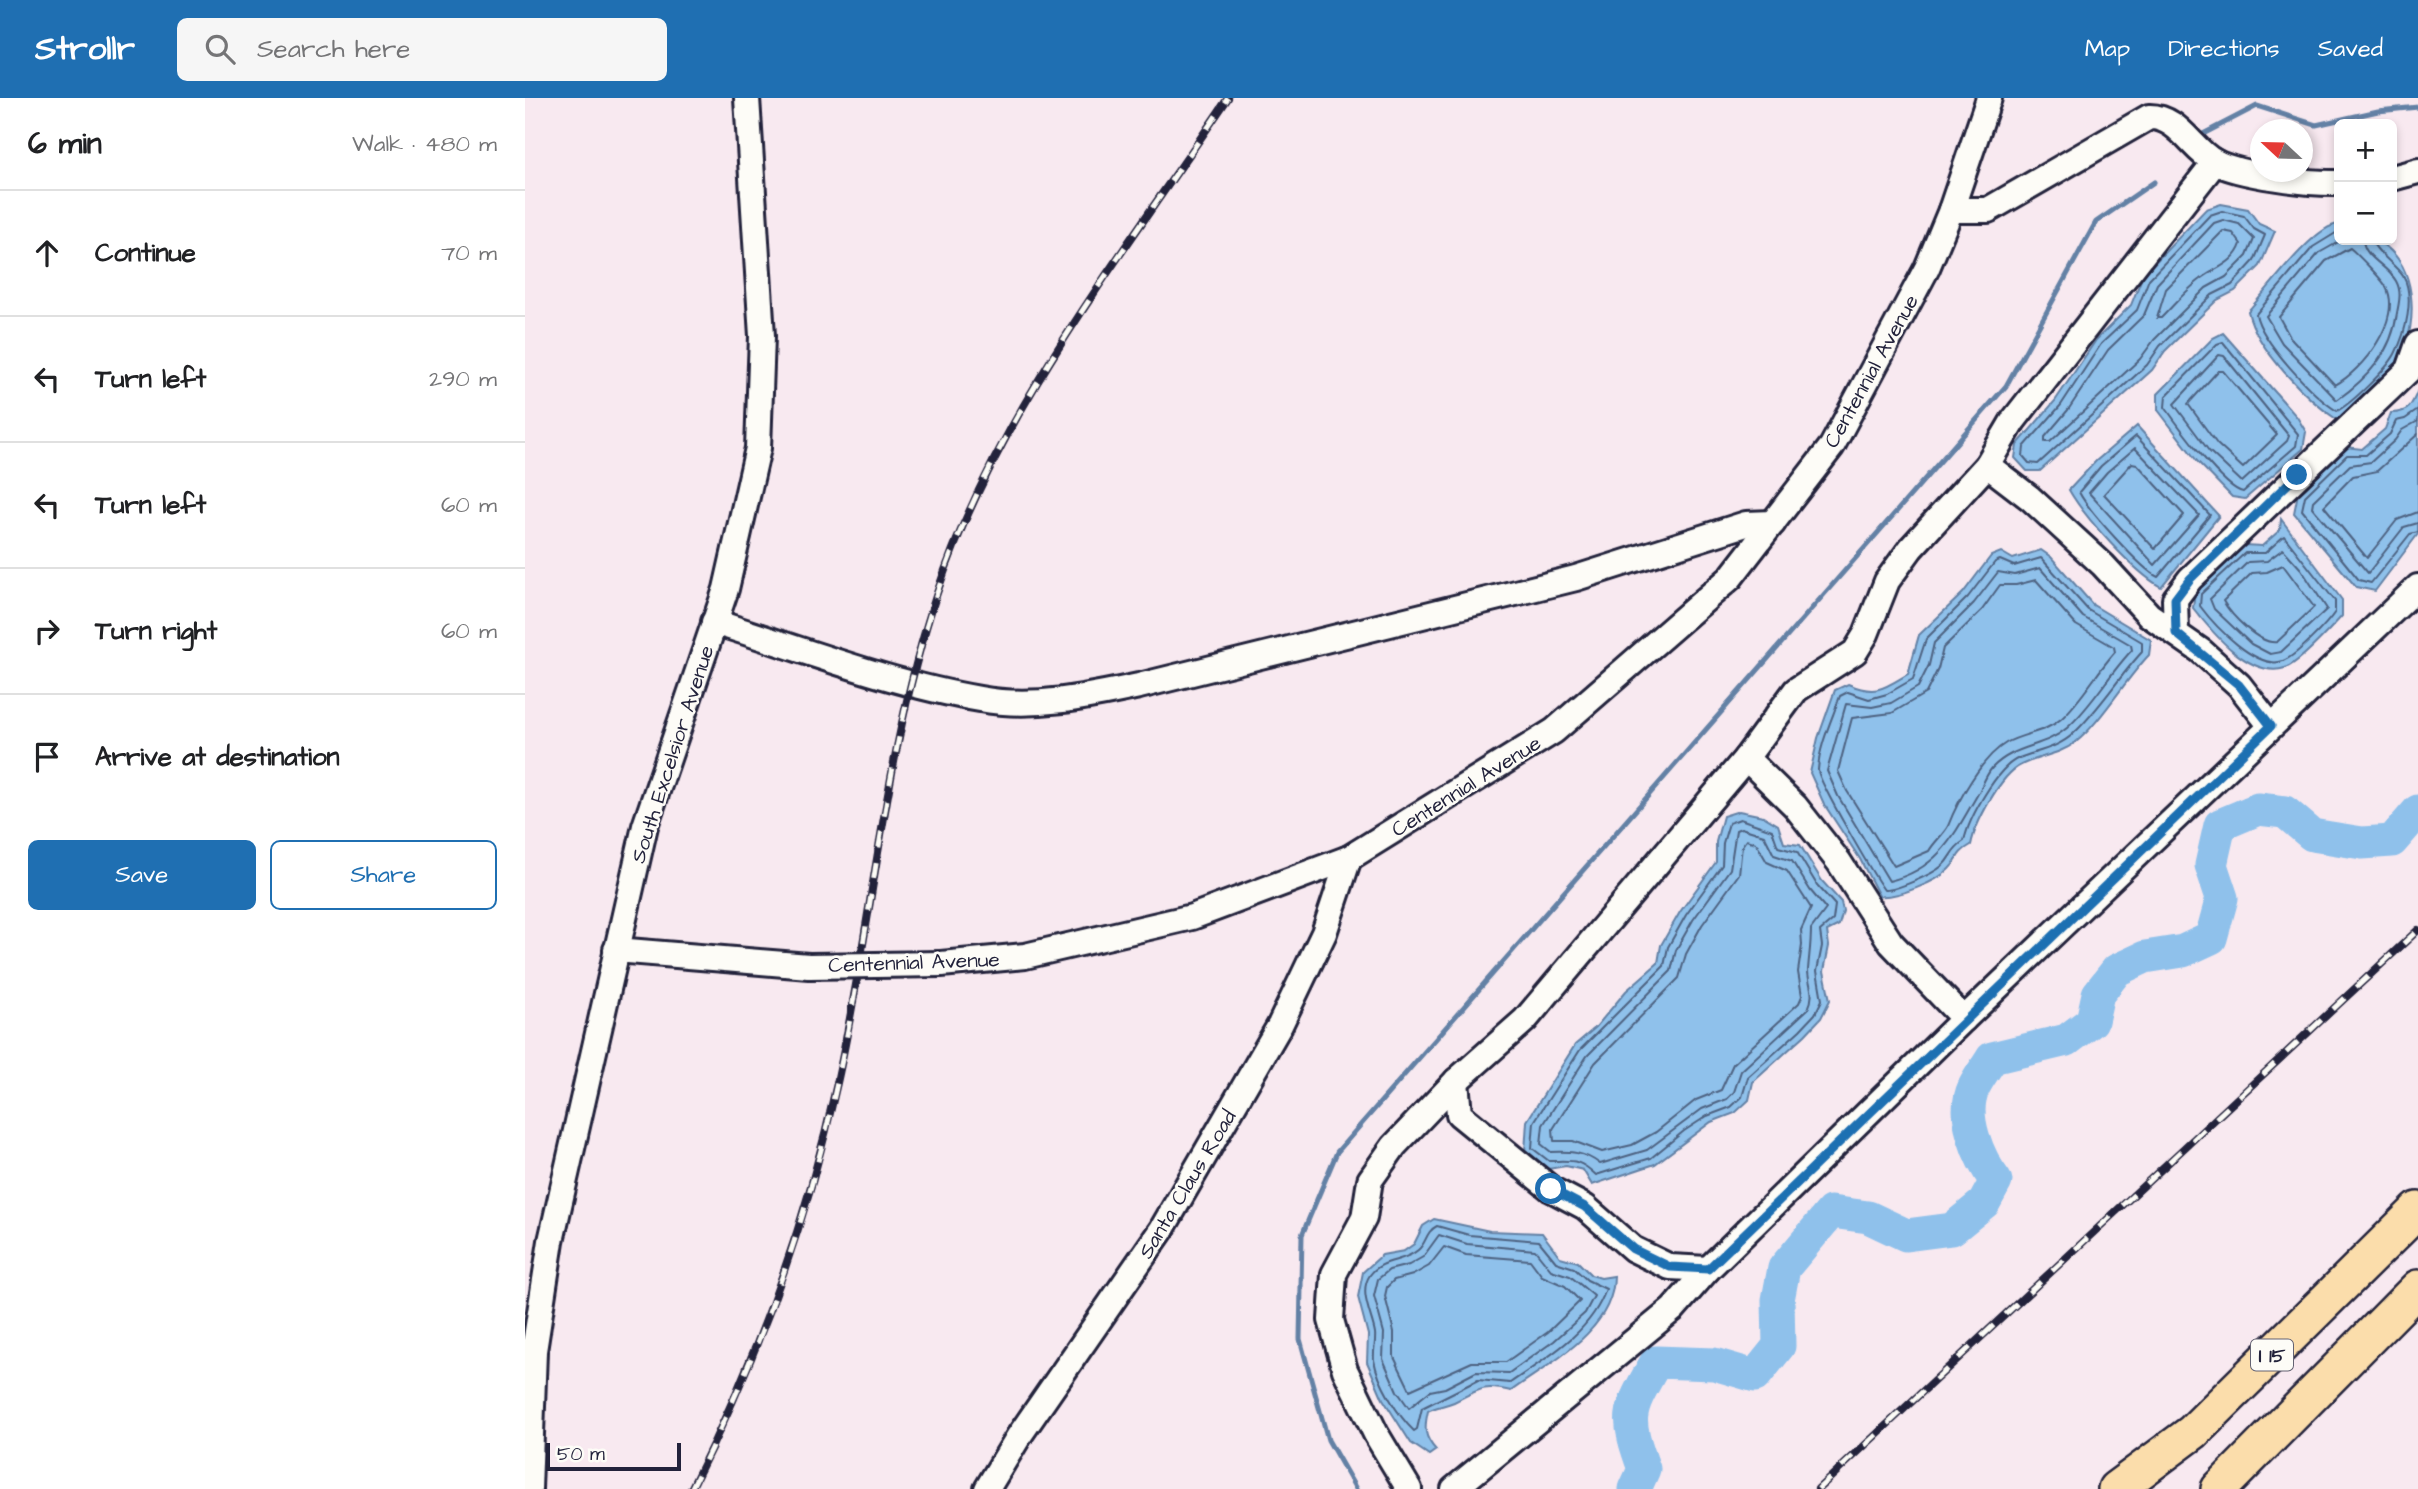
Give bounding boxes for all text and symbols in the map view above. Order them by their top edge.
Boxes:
search box [177,18,667,81]
text: Strollr [35,26,135,72]
icon: search [201,30,239,68]
text: Search here [257,31,410,67]
text: Map [2085,32,2130,66]
text: Directions [2168,32,2280,66]
text: Saved [2318,32,2383,66]
north arrow [2250,119,2313,182]
map controls [2334,119,2397,245]
button: + [2334,119,2397,182]
text: 6 min [28,123,102,165]
text: Walk · 480 m [352,128,497,160]
button: − [2334,182,2397,245]
icon: ahead [28,234,66,272]
text: Continue [95,235,196,271]
text: 70 m [441,237,497,269]
street label: Centennial Avenue [1817,289,1926,453]
icon: left [28,360,66,398]
text: Turn left [95,361,206,397]
text: 290 m [429,363,497,395]
route end [2281,459,2312,490]
icon: left [28,486,66,524]
text: Turn left [95,487,206,523]
text: 60 m [441,489,497,521]
icon: right [28,612,66,650]
text: Turn right [95,613,217,649]
text: 60 m [441,615,497,647]
street label: South Excelsior Avenue [624,642,721,867]
street label: Centennial Avenue [1386,729,1547,844]
icon: arrive [28,738,66,776]
text: Arrive at destination [95,739,340,775]
button: Save [28,840,256,910]
button: Share [270,840,497,910]
street label: Centennial Avenue [828,945,1000,980]
street label: Santa Claus Road [1131,1104,1243,1264]
route start [1535,1173,1566,1204]
road number: I 15 [2251,1340,2293,1371]
scale bar [546,1440,681,1472]
text: 50 m [557,1441,605,1468]

